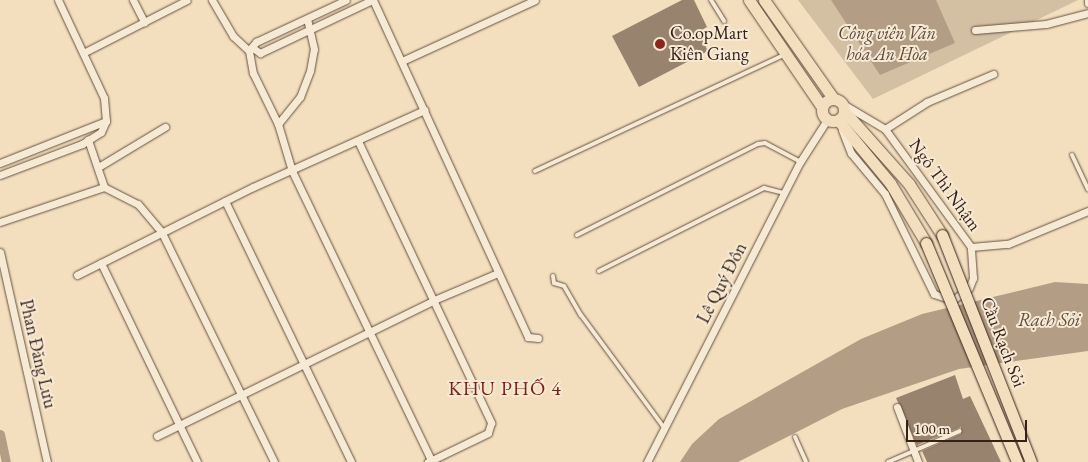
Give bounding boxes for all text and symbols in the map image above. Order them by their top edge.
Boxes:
place label: Co.opMart Kiên Giang [670,23,749,66]
park label: Công viên Văn hóa An Hòa [838,23,936,66]
marker: Co.opMart Kiên Giang [654,38,666,50]
street label: Ngô Thì Nhậm [904,135,986,235]
street label: Lê Quý Đôn [692,239,752,327]
street label: Cầu Rạch Sỏi [976,294,1030,390]
street label: Phan Đăng Lưu [15,297,61,411]
water label: Rạch Sỏi [1018,309,1080,331]
district label: KHU PHỐ 4 [447,376,563,400]
scale bar [908,410,1029,442]
text: 100 m [914,419,950,438]

